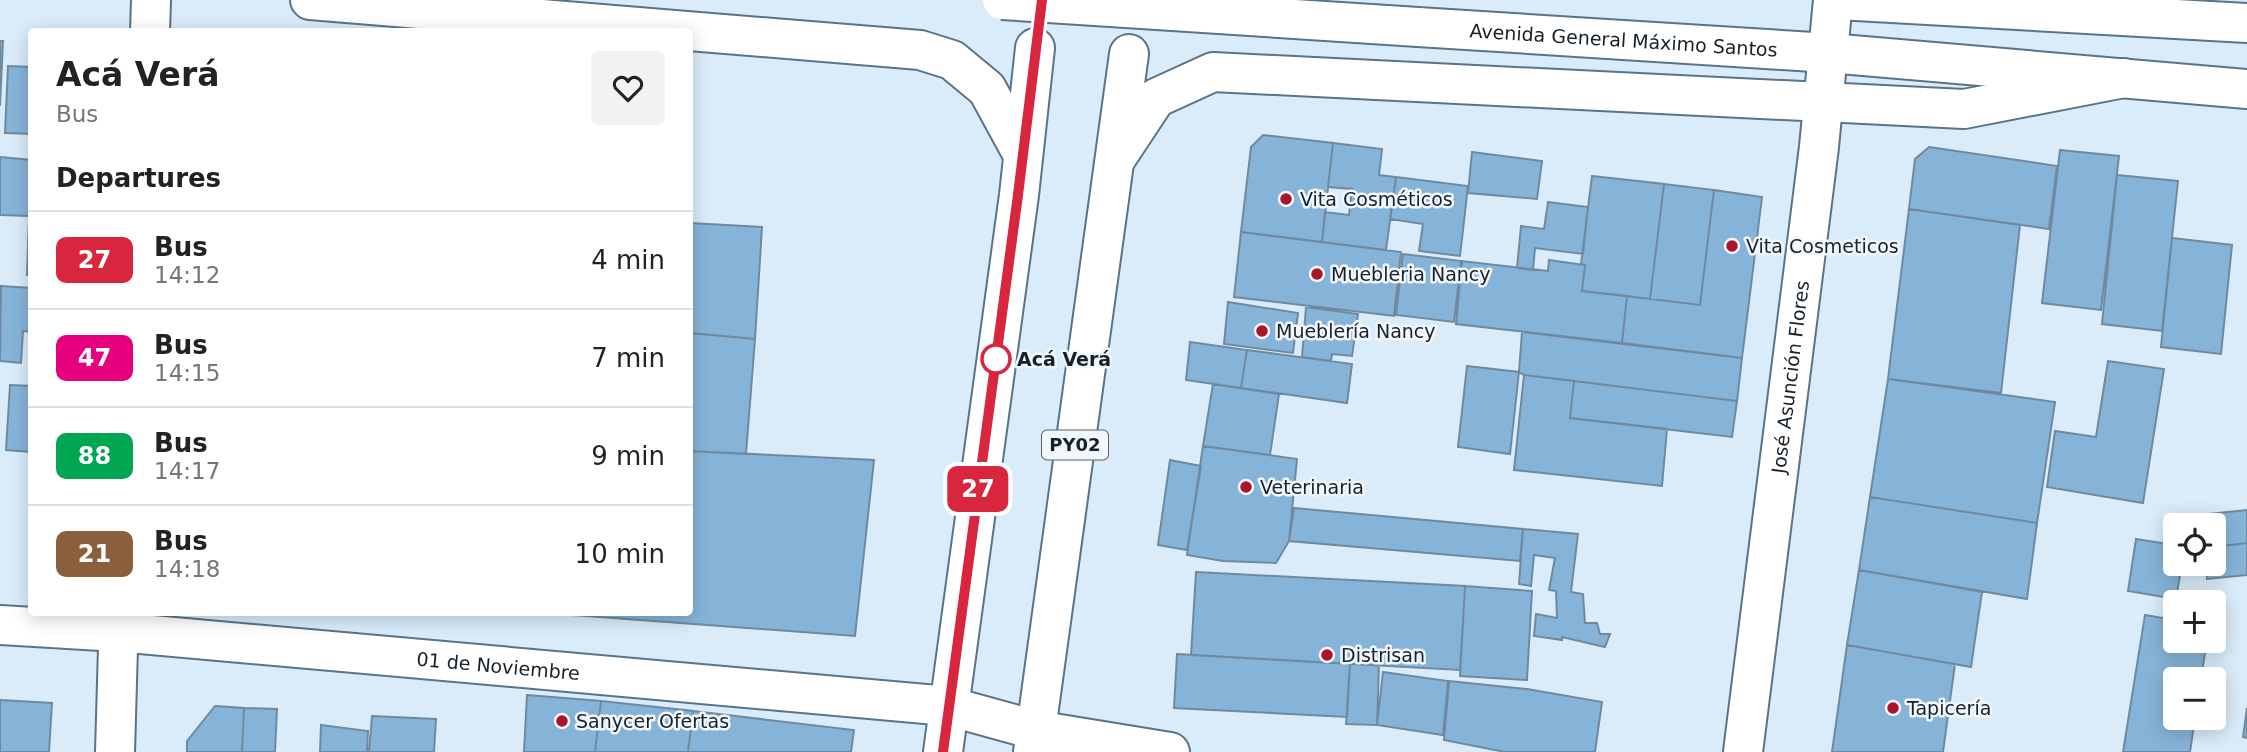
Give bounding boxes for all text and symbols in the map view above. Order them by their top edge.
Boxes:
street label: Avenida General Máximo Santos [1469,19,1778,61]
button: heart [591,51,665,125]
text: Acá Verá [56,55,220,94]
text: Bus [56,101,98,127]
text: Departures [56,163,221,193]
place label: Vita Cosméticos [1300,188,1453,210]
marker: Vita Cosméticos [1278,191,1294,207]
text: Bus [154,232,208,262]
place label: Vita Cosmeticos [1746,235,1899,257]
marker: Vita Cosmeticos [1724,238,1740,254]
text: 4 min [591,245,665,275]
text: 27 [78,246,111,274]
text: 14:12 [154,262,220,288]
place label: Muebleria Nancy [1331,263,1491,285]
marker: Muebleria Nancy [1309,266,1325,282]
street label: José Asunción Flores [1767,279,1813,476]
place label: Mueblería Nancy [1276,320,1436,342]
marker: Mueblería Nancy [1254,323,1270,339]
text: Bus [154,330,208,360]
text: 7 min [591,343,665,373]
text: 47 [78,344,111,372]
marker: Acá Verá [981,344,1011,374]
place label: Acá Verá [1017,348,1111,370]
text: 14:15 [154,360,220,386]
text: Bus [154,428,208,458]
road number: PY02 [1042,430,1108,460]
text: 9 min [591,441,665,471]
text: 88 [78,442,111,470]
text: 14:17 [154,458,220,484]
line badge: 27 [946,466,1010,512]
text: 27 [961,475,995,503]
place label: Veterinaria [1260,476,1364,498]
marker: Veterinaria [1238,479,1254,495]
map controls [2163,513,2226,730]
button: locate [2163,513,2226,576]
text: Bus [154,526,208,556]
text: 10 min [575,539,665,569]
text: 21 [78,540,111,568]
text: 14:18 [154,556,220,582]
button: + [2163,590,2226,653]
place label: Distrisan [1341,644,1425,666]
marker: Distrisan [1319,647,1335,663]
street label: 01 de Noviembre [416,648,581,684]
button: − [2163,667,2226,730]
place label: Tapicería [1906,697,1991,719]
marker: Tapicería [1885,700,1901,716]
place label: Sanycer Ofertas [576,710,729,732]
marker: Sanycer Ofertas [554,713,570,729]

